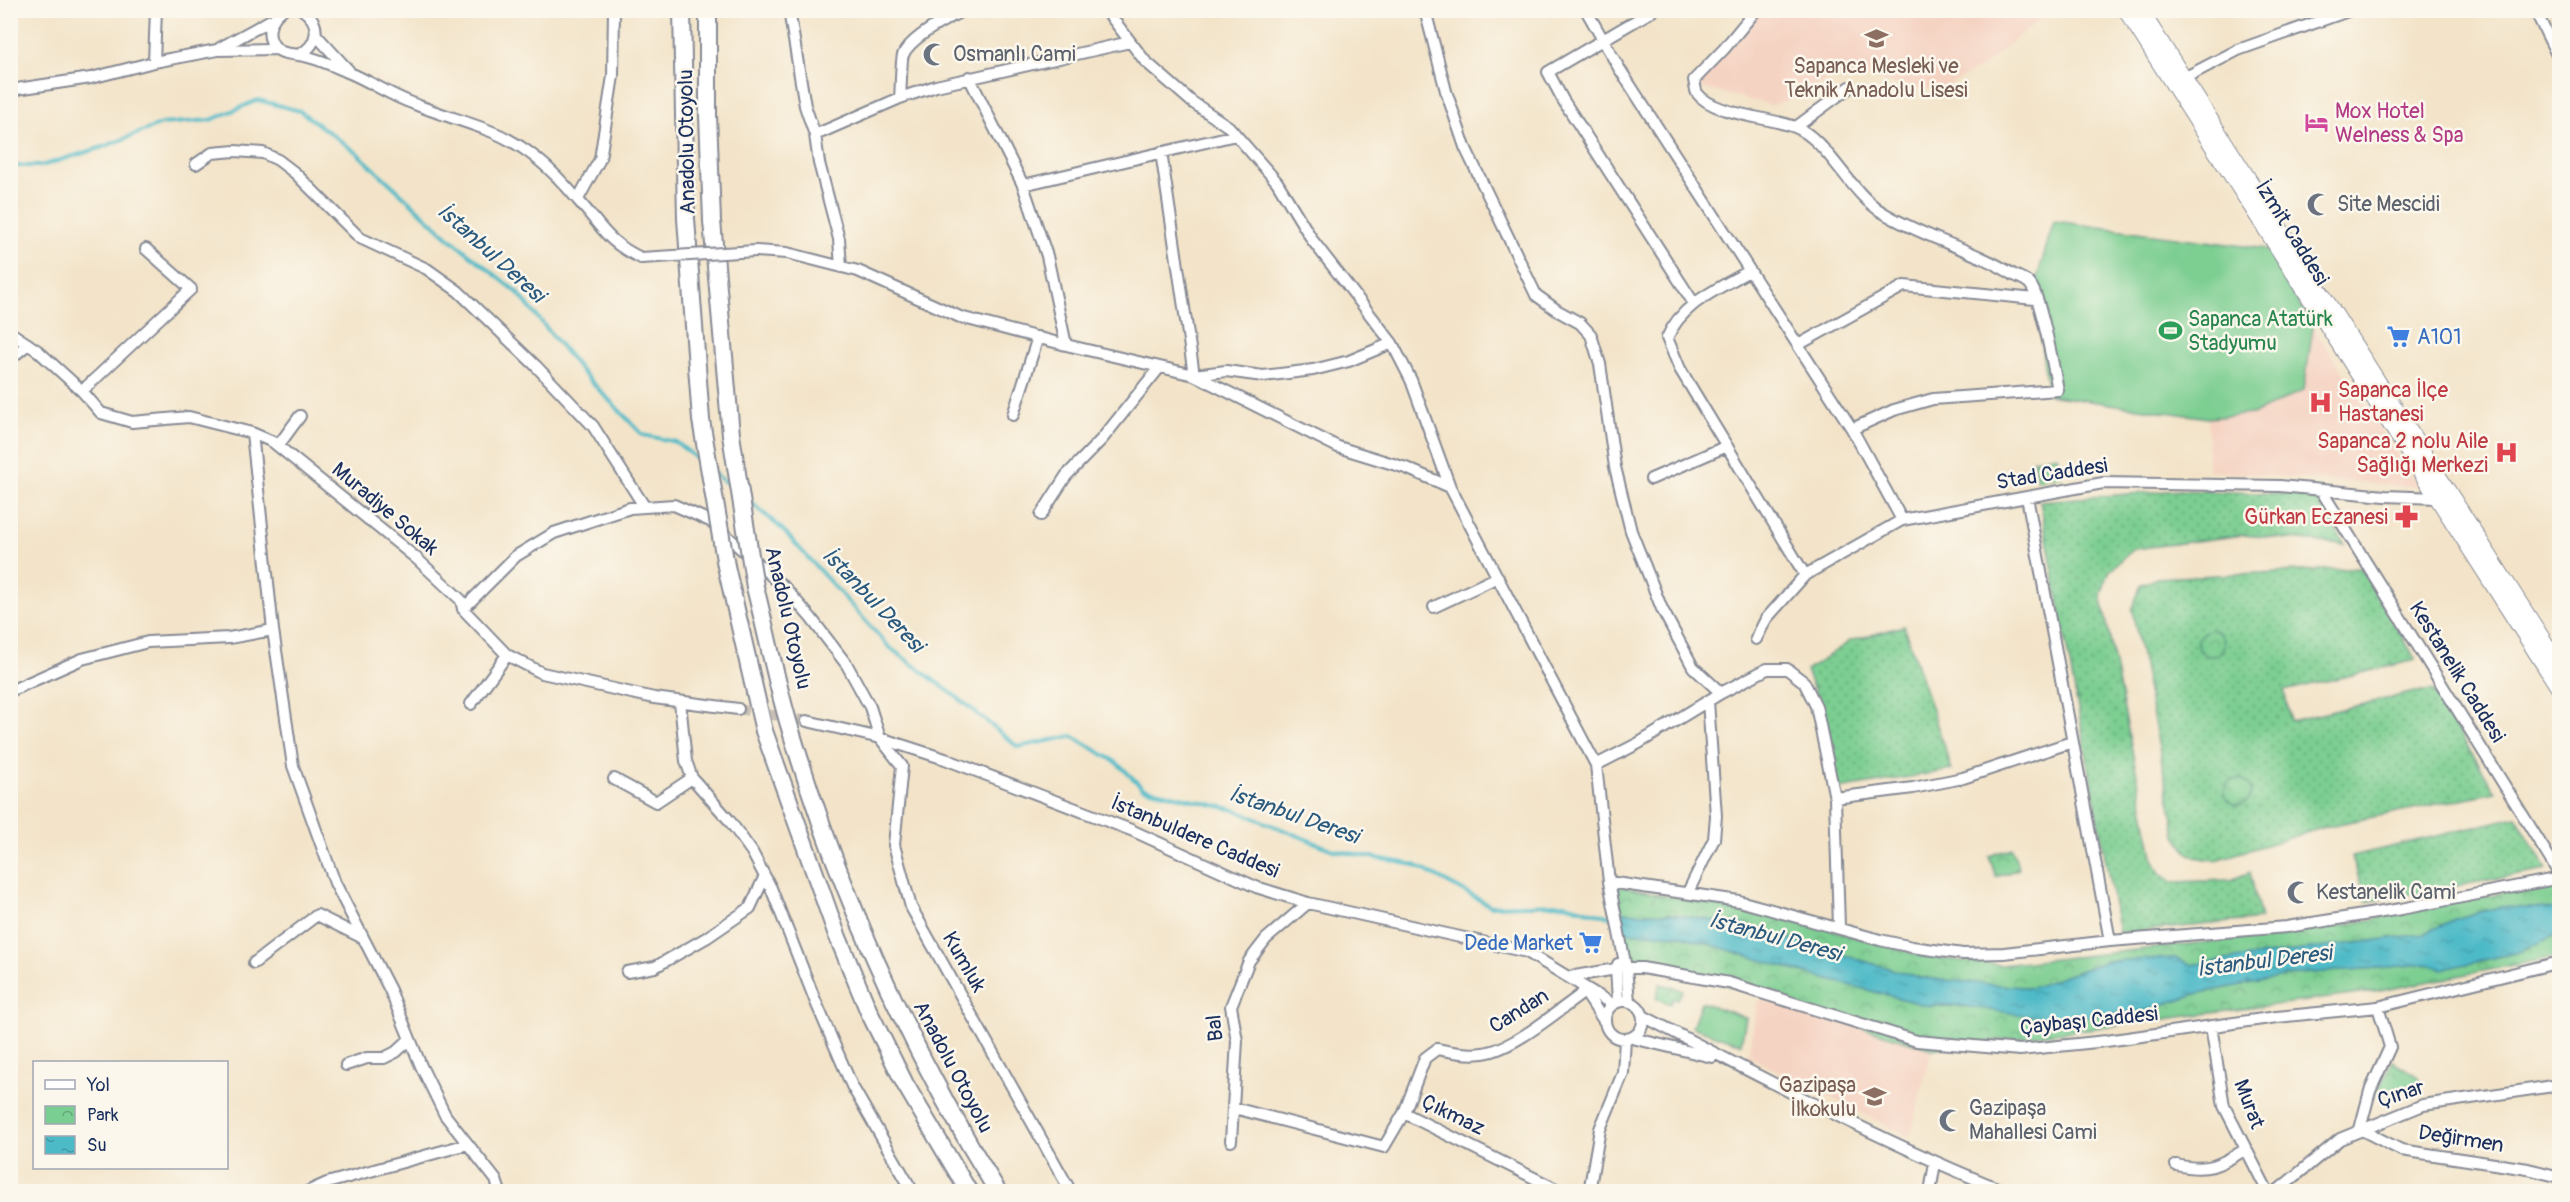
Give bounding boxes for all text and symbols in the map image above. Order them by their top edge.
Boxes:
school or university icon: Sapanca Mesleki ve Teknik Anadolu Lisesi [1863,25,1889,51]
mosque icon: Osmanlı Cami [922,41,948,67]
place label: Osmanlı Cami [953,41,1076,68]
place label: Sapanca Mesleki ve Teknik Anadolu Lisesi [1784,53,1968,104]
street label: Anadolu Otoyolu [672,69,702,215]
place label: Mox Hotel Welness & Spa [2335,98,2463,149]
hotel icon: Mox Hotel Welness & Spa [2304,110,2330,136]
street label: İzmit Caddesi [2249,175,2335,291]
mosque icon: Site Mescidi [2306,191,2332,217]
place label: Site Mescidi [2337,191,2440,218]
water label: İstanbul Deresi [431,197,553,311]
place label: Sapanca Atatürk Stadyumu [2188,306,2333,357]
sports icon: Sapanca Atatürk Stadyumu [2157,318,2183,344]
supermarket icon: A101 [2386,324,2412,350]
place label: A101 [2417,324,2461,351]
place label: Sapanca İlçe Hastanesi [2338,377,2449,428]
hospital icon: Sapanca İlçe Hastanesi [2307,389,2333,415]
place label: Sapanca 2 nolu Aile Sağlığı Merkezi [2317,428,2489,479]
hospital icon: Sapanca 2 nolu Aile Sağlığı Merkezi [2493,440,2519,466]
street label: Stad Caddesi [1994,452,2110,496]
street label: Muradiye Sokak [326,456,444,562]
place label: Gürkan Eczanesi [2244,504,2388,531]
pharmacy icon: Gürkan Eczanesi [2393,504,2419,530]
water label: İstanbul Deresi [816,542,932,661]
street label: Anadolu Otoyolu [758,544,818,692]
street label: Kestanelik Caddesi [2403,596,2511,748]
water label: İstanbul Deresi [1225,780,1365,851]
street label: İstanbuldere Caddesi [1107,789,1284,885]
mosque icon: Kestanelik Cami [2285,879,2311,905]
place label: Kestanelik Cami [2316,879,2456,906]
water label: İstanbul Deresi [1706,906,1847,969]
street label: Kumluk [936,927,992,997]
place label: Dede Market [1464,930,1574,957]
supermarket icon: Dede Market [1578,930,1604,956]
water label: İstanbul Deresi [2195,938,2336,983]
street label: Candan [1484,982,1554,1040]
street label: Anadolu Otoyolu [907,996,999,1138]
street label: Çaybaşı Caddesi [2019,1000,2160,1042]
street label: Bal [1200,1014,1230,1042]
legend [33,1061,228,1169]
place label: Gazipaşa İlkokulu [1779,1072,1856,1123]
text: Yol [86,1074,110,1097]
street label: Çınar [2374,1074,2428,1114]
street label: Murat [2227,1075,2271,1133]
school or university icon: Gazipaşa İlkokulu [1861,1084,1887,1110]
street label: Çıkmaz [1417,1088,1489,1142]
place label: Gazipaşa Mahallesi Cami [1969,1095,2097,1146]
text: Park [87,1104,119,1127]
mosque icon: Gazipaşa Mahallesi Cami [1938,1107,1964,1133]
street label: Değirmen [2416,1119,2506,1159]
text: Su [87,1134,107,1157]

